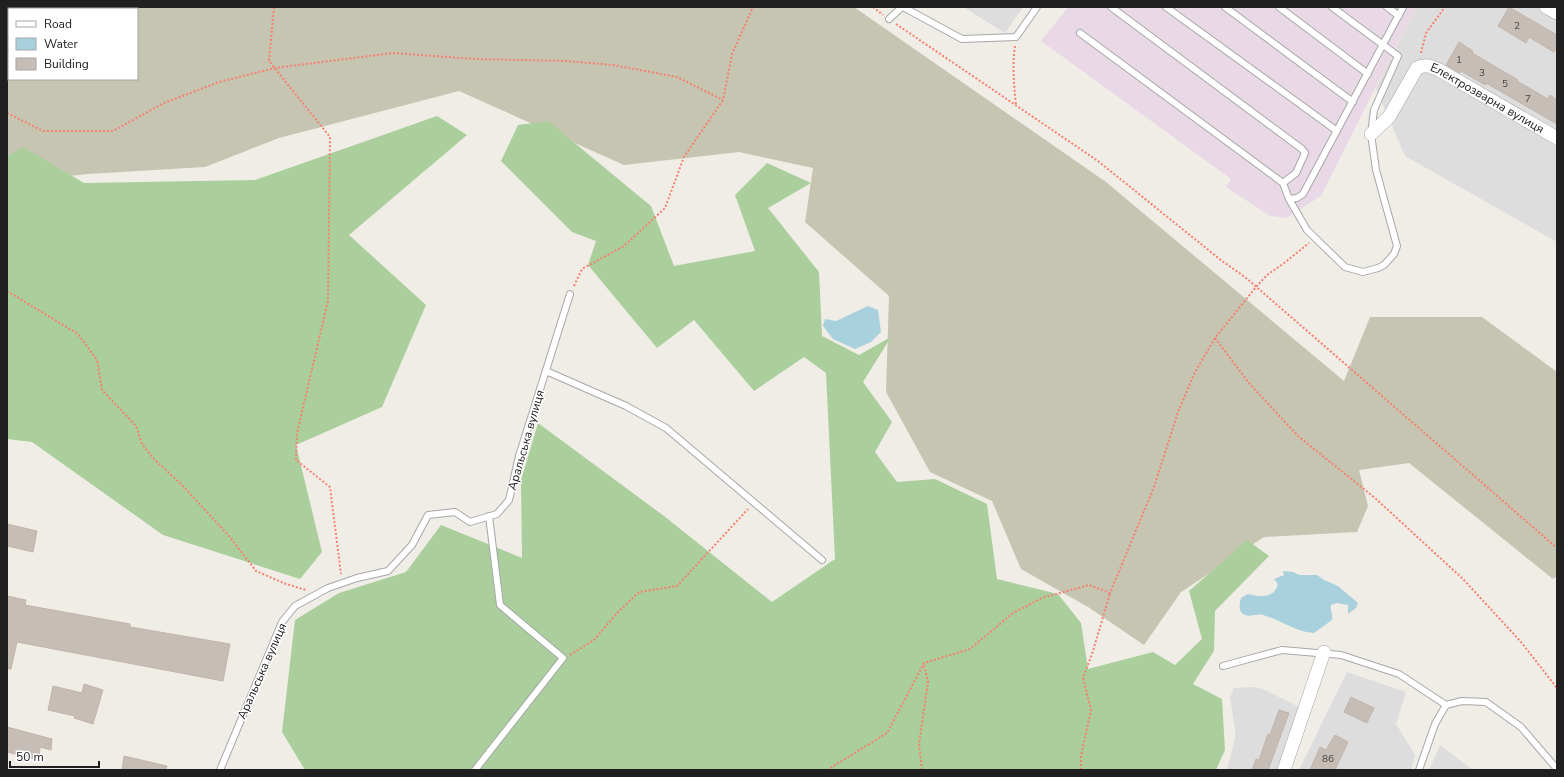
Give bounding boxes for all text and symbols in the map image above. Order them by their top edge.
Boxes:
legend [8,8,138,80]
text: Road [44,16,72,32]
house number: 2 [1514,19,1520,33]
text: Water [44,36,78,52]
house number: 1 [1456,53,1462,67]
text: Building [44,56,89,72]
street label: Електрозварна вулиця [1428,59,1547,137]
house number: 3 [1479,66,1485,80]
house number: 5 [1502,77,1508,91]
house number: 7 [1525,92,1531,106]
street label: Аральська вулиця [504,388,548,492]
street label: Аральська вулиця [234,620,290,722]
scale bar [10,743,99,769]
text: 50 m [16,749,44,765]
house number: 86 [1322,752,1334,766]

